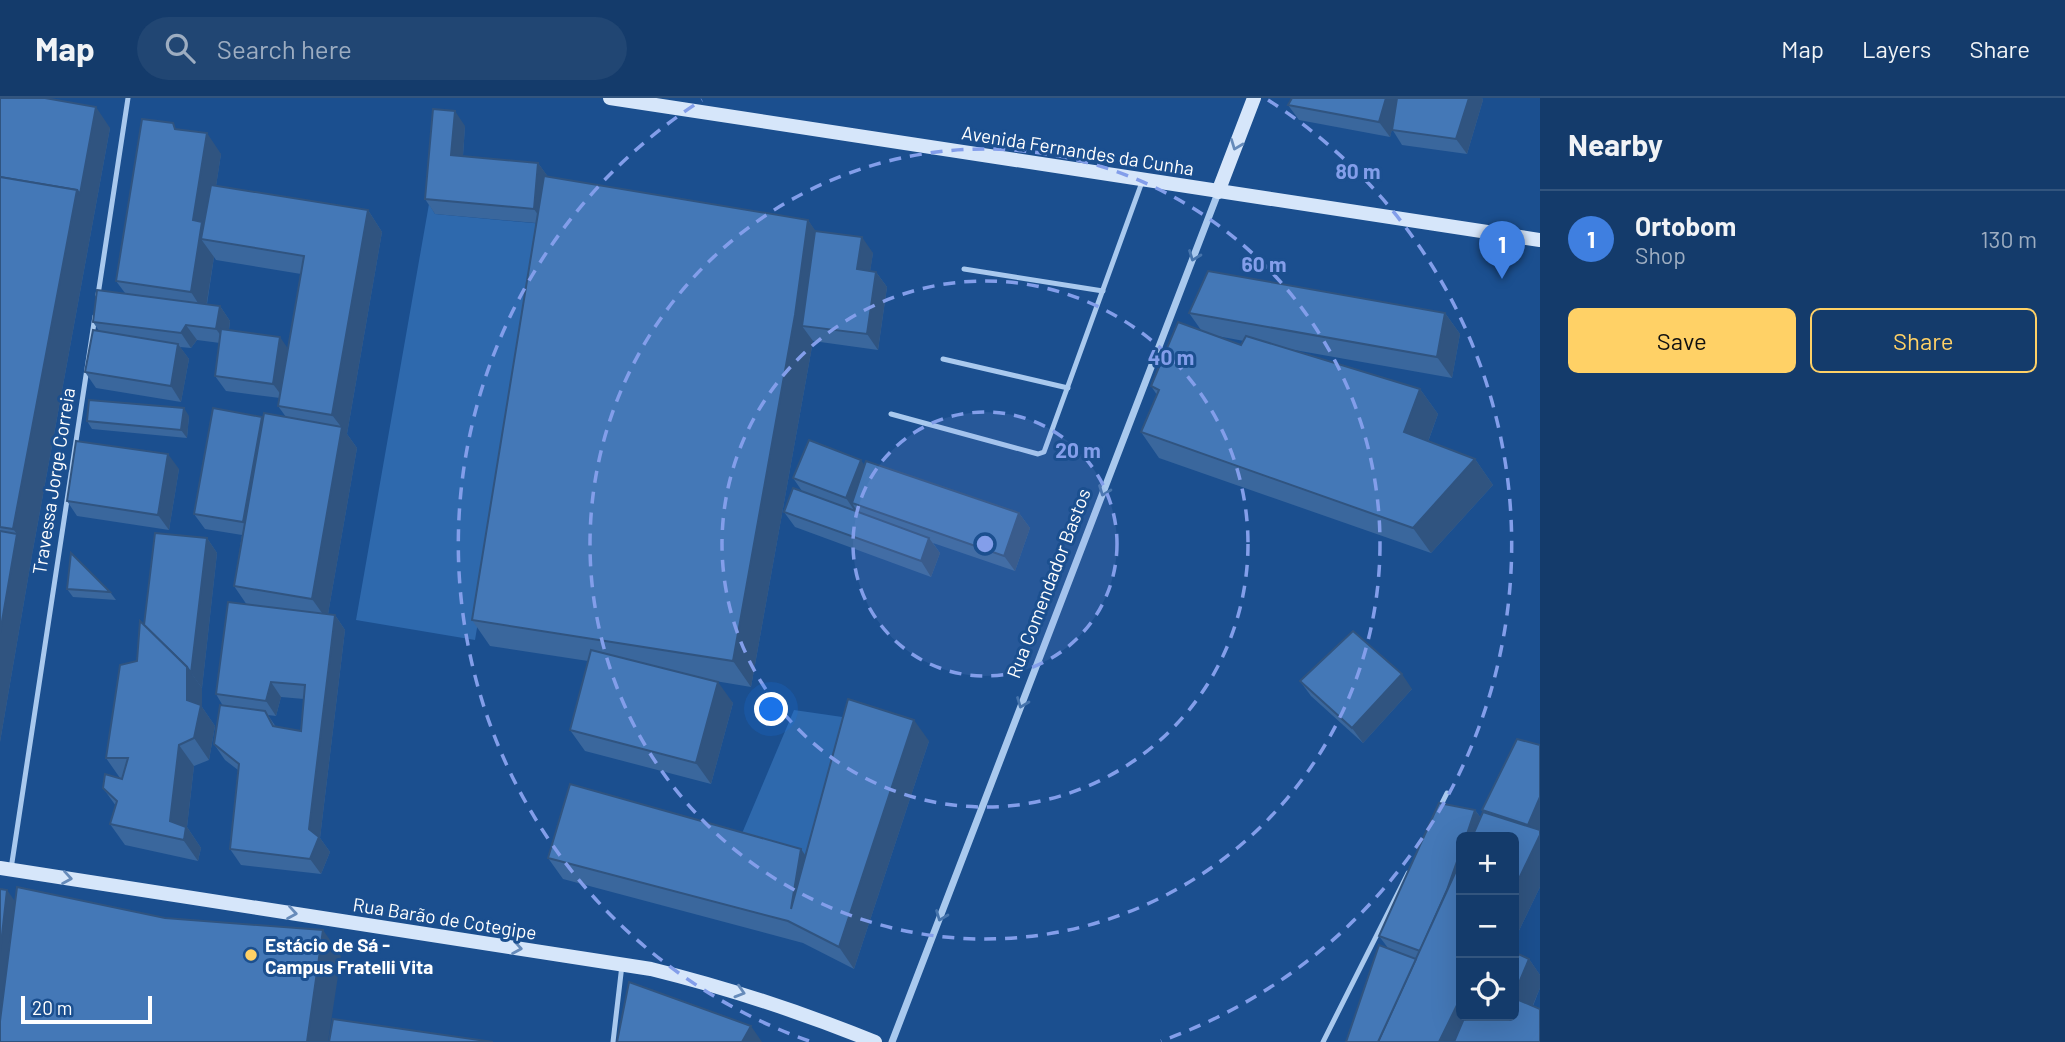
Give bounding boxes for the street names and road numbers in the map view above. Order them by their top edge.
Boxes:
street label: Avenida Fernandes da Cunha [960,120,1196,180]
street label: Travessa Jorge Correia [27,386,79,576]
street label: Rua Comendador Bastos [1001,485,1095,681]
street label: Rua Barão de Cotegipe [351,892,539,944]

